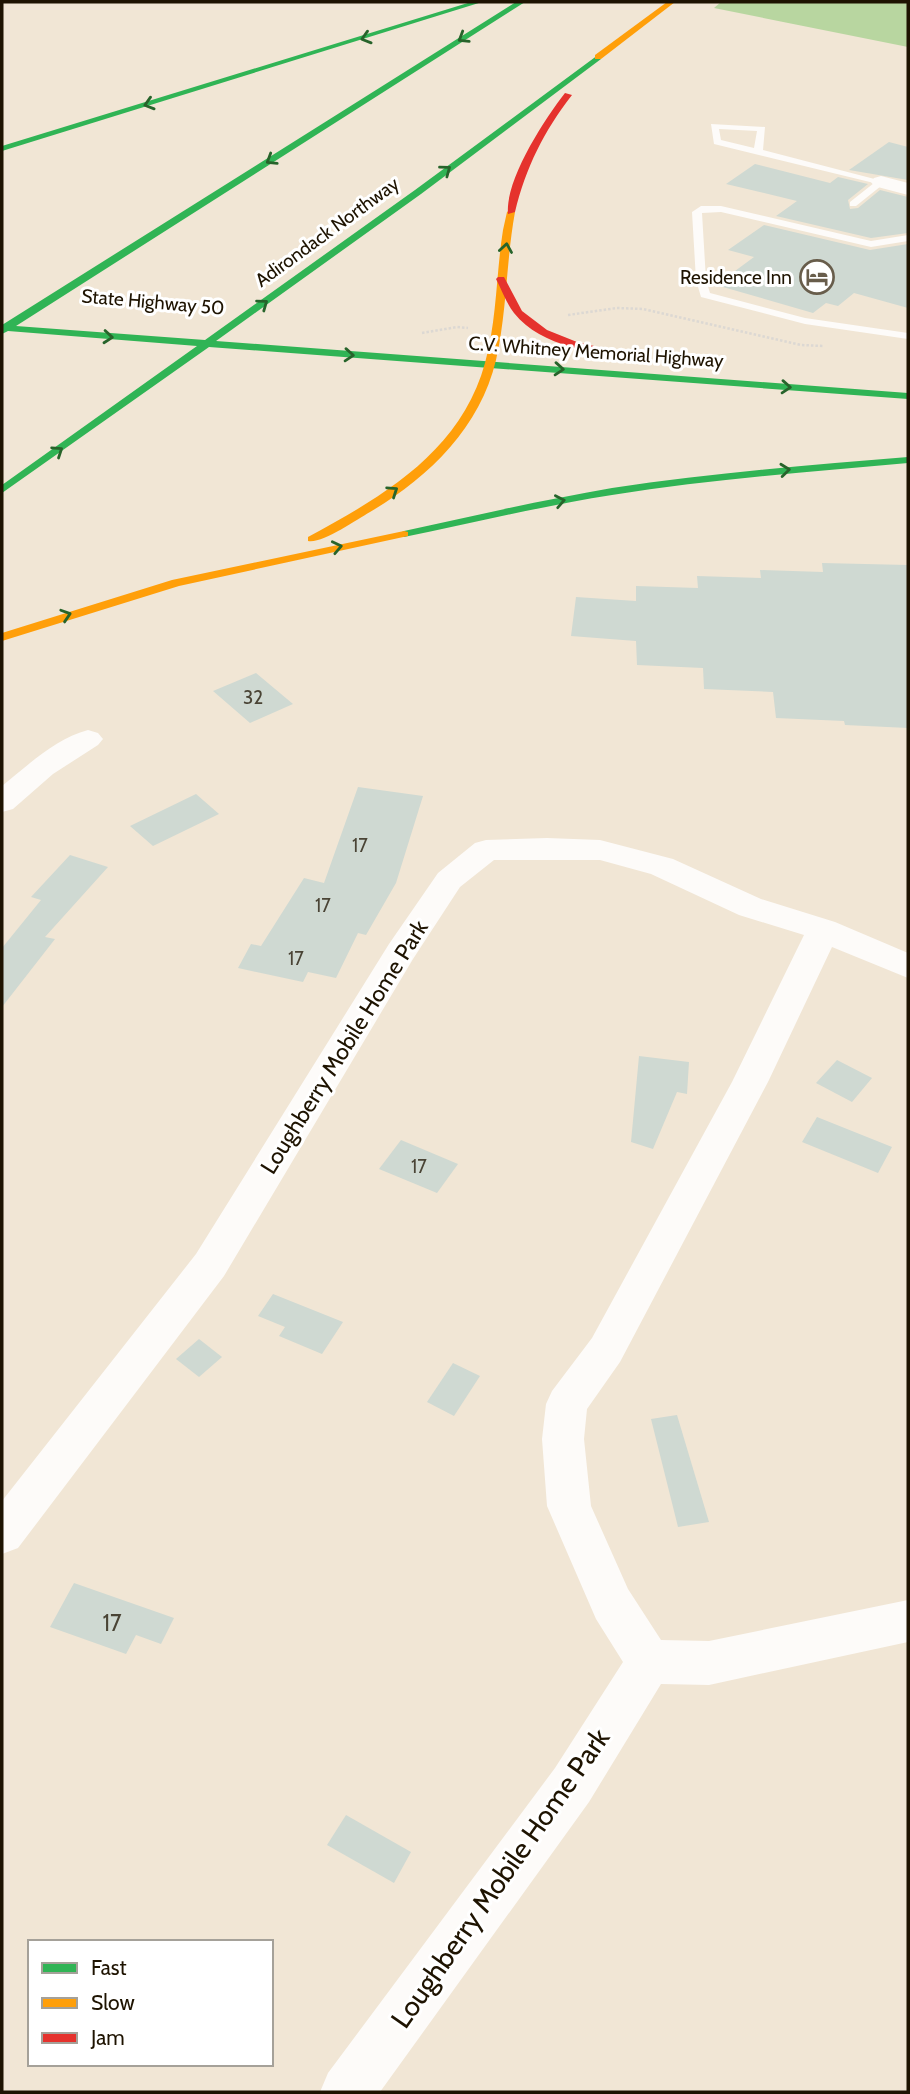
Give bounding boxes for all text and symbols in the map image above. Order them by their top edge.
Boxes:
one-way arrow [361,29,373,44]
one-way arrow [458,30,471,43]
one-way arrow [143,96,156,110]
one-way arrow [266,152,279,165]
one-way arrow [439,165,451,178]
street label: Adirondack Northway [251,172,404,292]
one-way arrow [498,243,513,254]
hotel icon: Residence Inn [798,258,836,296]
place label: Residence Inn [680,266,792,289]
street label: State Highway 50 [81,284,225,320]
one-way arrow [255,300,268,313]
one-way arrow [103,329,114,344]
street label: C.V. Whitney Memorial Highway [468,332,725,372]
one-way arrow [344,347,355,362]
one-way arrow [554,361,565,376]
one-way arrow [781,379,792,394]
one-way arrow [50,447,63,459]
one-way arrow [780,463,791,478]
one-way arrow [385,487,398,499]
one-way arrow [554,494,566,509]
one-way arrow [331,540,343,555]
one-way arrow [60,609,72,623]
house number: 32 [243,686,263,709]
house number: 17 [352,834,368,857]
house number: 17 [315,894,331,917]
street label: Loughberry Mobile Home Park [254,914,434,1179]
house number: 17 [288,947,304,970]
house number: 17 [411,1155,427,1178]
house number: 17 [102,1609,122,1637]
street label: Loughberry Mobile Home Park [383,1721,617,2034]
legend [28,1940,273,2066]
text: Fast [91,1955,127,1980]
text: Slow [91,1990,135,2015]
text: Jam [90,2025,125,2050]

